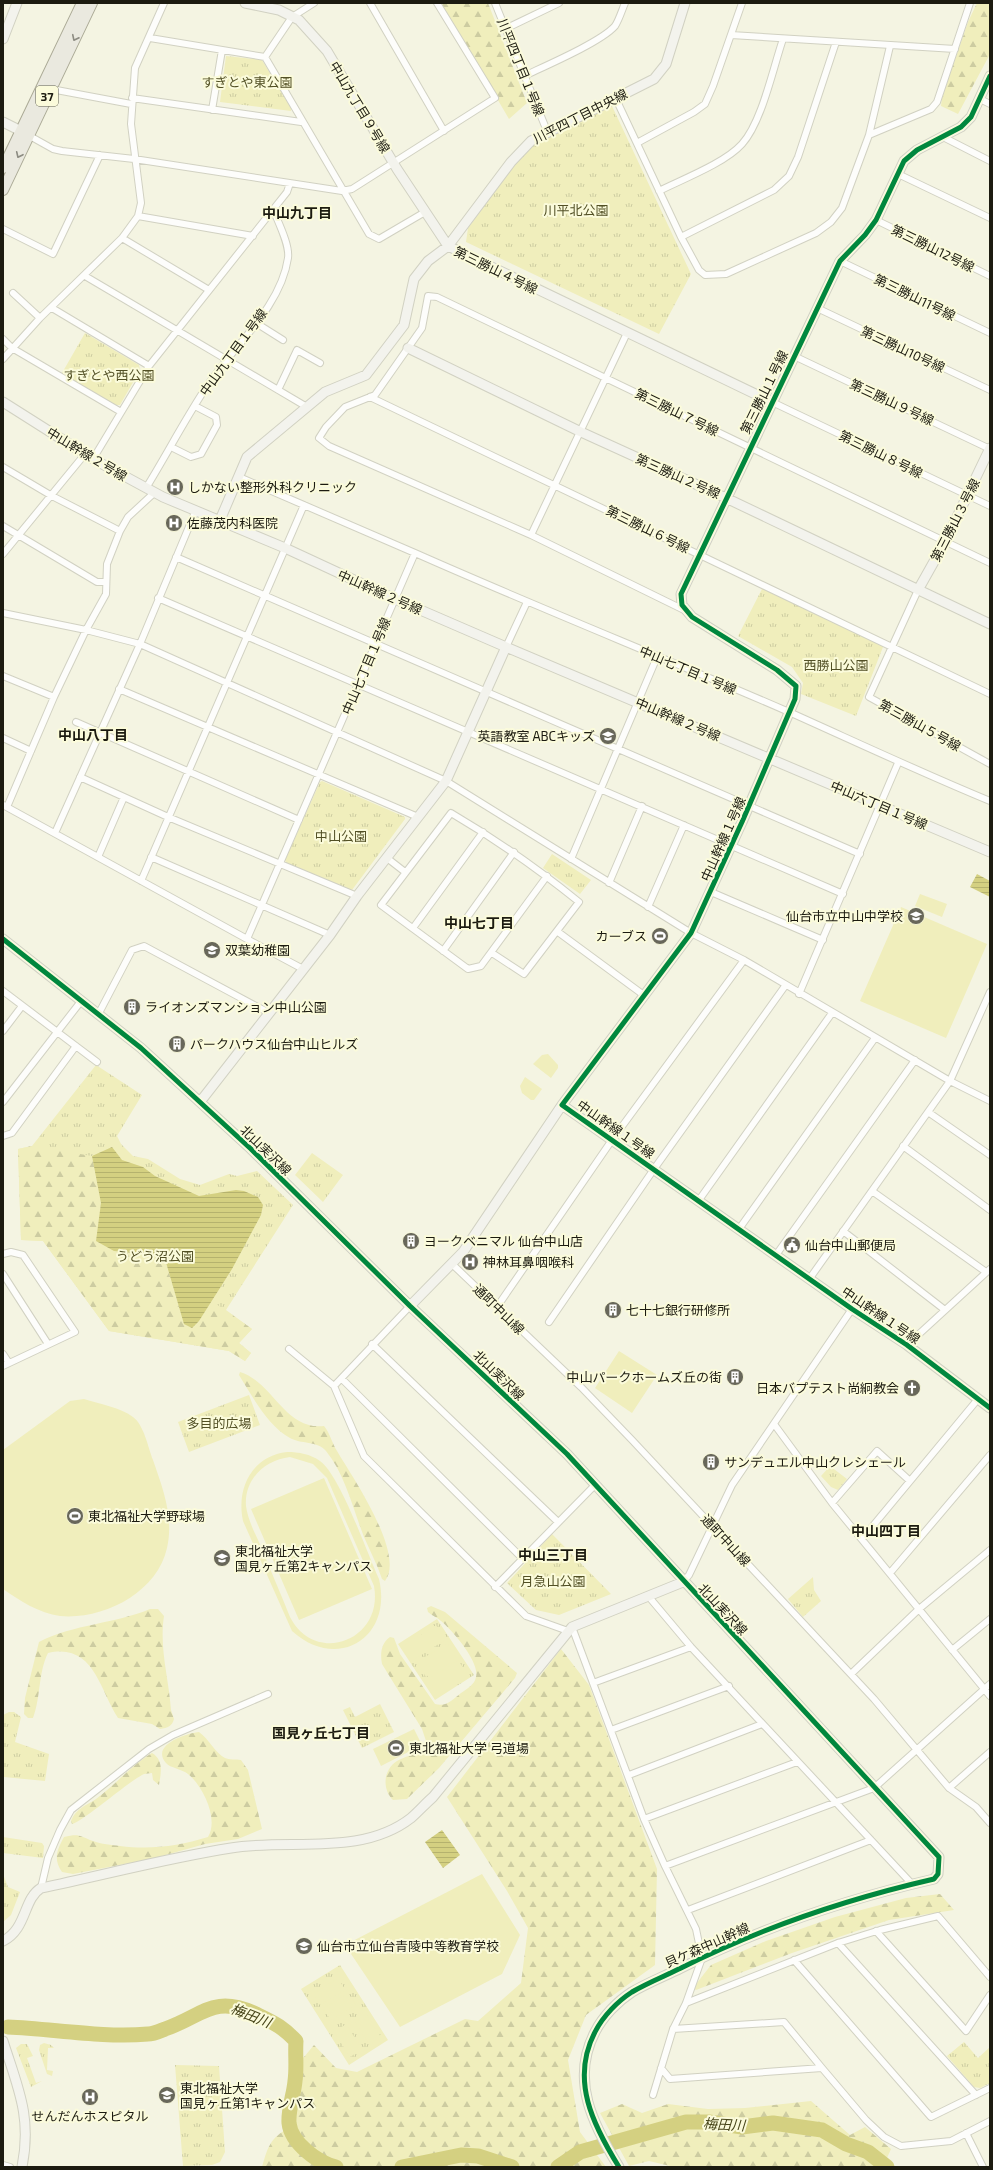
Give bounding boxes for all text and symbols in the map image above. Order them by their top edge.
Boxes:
street label: 川平四丁目１号線 [494,16,548,118]
one-way arrow [72,34,80,41]
street label: 中山九丁目９号線 [326,58,394,156]
park label: すぎとや東公園 [201,74,293,90]
street label: 川平四丁目中央線 [530,85,630,147]
road number: 37 [36,86,58,106]
one-way arrow [16,151,24,159]
park label: 川平北公園 [543,202,609,218]
district label: 中山九丁目 [262,204,332,221]
street label: 第三勝山12号線 [889,221,977,275]
street label: 第三勝山４号線 [452,243,540,297]
street label: 第三勝山11号線 [872,270,958,324]
street label: 中山九丁目１号線 [196,305,270,399]
street label: 第三勝山10号線 [858,323,948,375]
street label: 第三勝山１号線 [737,348,791,436]
park label: すぎとや西公園 [63,367,155,383]
street label: 第三勝山９号線 [847,376,937,428]
street label: 第三勝山７号線 [633,385,721,439]
street label: 中山幹線２号線 [44,424,130,484]
street label: 第三勝山８号線 [837,427,925,481]
street label: 第三勝山２号線 [633,450,723,502]
street label: 第三勝山３号線 [927,476,983,564]
hospital icon: しかない整形外科クリニック [165,477,185,497]
place label: しかない整形外科クリニック [188,479,357,495]
street label: 第三勝山６号線 [604,502,692,556]
hospital icon: 佐藤茂内科医院 [164,513,184,533]
place label: 佐藤茂内科医院 [187,515,278,531]
street label: 中山幹線２号線 [335,566,425,618]
street label: 中山七丁目１号線 [338,615,394,717]
street label: 中山七丁目１号線 [637,642,739,698]
park label: 西勝山公園 [803,657,869,673]
street label: 中山幹線２号線 [633,694,723,744]
street label: 第三勝山５号線 [876,696,964,754]
district label: 中山八丁目 [58,726,128,743]
school or university icon: 英語教室 ABCキッズ [598,726,618,746]
place label: 英語教室 ABCキッズ [478,728,595,744]
street label: 中山六丁目１号線 [828,777,930,833]
street label: 中山幹線１号線 [697,794,749,884]
park label: 中山公園 [315,828,367,844]
school or university icon: 仙台市立中山中学校 [906,906,926,926]
place label: 仙台市立中山中学校 [786,908,903,924]
district label: 中山七丁目 [444,914,514,931]
sports icon: カーブス [650,926,670,946]
place label: カーブス [596,928,647,944]
school or university icon: 双葉幼稚園 [202,940,222,960]
place label: 双葉幼稚園 [225,942,290,958]
building icon: ライオンズマンション中山公園 [122,997,142,1017]
place label: ライオンズマンション中山公園 [145,999,327,1015]
building icon: パークハウス仙台中山ヒルズ [167,1034,187,1054]
place label: パークハウス仙台中山ヒルズ [190,1036,358,1052]
street label: 中山幹線１号線 [574,1096,658,1162]
street label: 北山実沢線 [237,1122,295,1178]
building icon: ヨークベニマル 仙台中山店 [401,1231,421,1251]
place label: ヨークベニマル 仙台中山店 [424,1233,583,1249]
public building icon: 仙台中山郵便局 [782,1235,802,1255]
place label: 仙台中山郵便局 [805,1237,896,1253]
park label: うどう沼公園 [116,1248,194,1264]
hospital icon: 神林耳鼻咽喉科 [460,1252,480,1272]
place label: 神林耳鼻咽喉科 [483,1254,574,1270]
street label: 通町中山線 [470,1281,528,1337]
street label: 中山幹線１号線 [839,1283,923,1347]
building icon: 七十七銀行研修所 [603,1300,623,1320]
place label: 七十七銀行研修所 [626,1302,730,1318]
street label: 北山実沢線 [470,1347,528,1403]
building icon: 中山パークホームズ丘の街 [725,1367,745,1387]
place label: 中山パークホームズ丘の街 [566,1369,722,1385]
church icon: 日本バプテスト尚絅教会 [902,1378,922,1398]
place label: 日本バプテスト尚絅教会 [756,1380,899,1396]
park label: 多目的広場 [186,1415,252,1431]
building icon: サンデュエル中山クレシェール [701,1452,721,1472]
place label: サンデュエル中山クレシェール [724,1454,906,1470]
sports icon: 東北福祉大学野球場 [65,1506,85,1526]
place label: 東北福祉大学野球場 [88,1508,205,1524]
street label: 通町中山線 [698,1511,754,1569]
district label: 中山四丁目 [851,1522,921,1539]
place label: 東北福祉大学 国見ヶ丘第2キャンパス [235,1543,372,1574]
district label: 中山三丁目 [518,1546,588,1563]
school or university icon: 東北福祉大学 国見ヶ丘第2キャンパス [212,1548,232,1568]
park label: 月急山公園 [520,1573,586,1589]
street label: 北山実沢線 [695,1580,751,1638]
district label: 国見ヶ丘七丁目 [272,1724,370,1741]
sports icon: 東北福祉大学 弓道場 [386,1738,406,1758]
place label: 東北福祉大学 弓道場 [409,1740,529,1756]
street label: 貝ケ森中山幹線 [662,1919,752,1971]
school or university icon: 仙台市立仙台青陵中等教育学校 [294,1936,314,1956]
place label: 仙台市立仙台青陵中等教育学校 [317,1938,499,1954]
water label: 梅田川 [228,2000,276,2031]
place label: 東北福祉大学 国見ヶ丘第1キャンパス [180,2080,315,2111]
school or university icon: 東北福祉大学 国見ヶ丘第1キャンパス [157,2085,177,2105]
hospital icon: せんだんホスピタル [80,2087,100,2107]
place label: せんだんホスピタル [31,2108,149,2124]
water label: 梅田川 [703,2114,747,2134]

